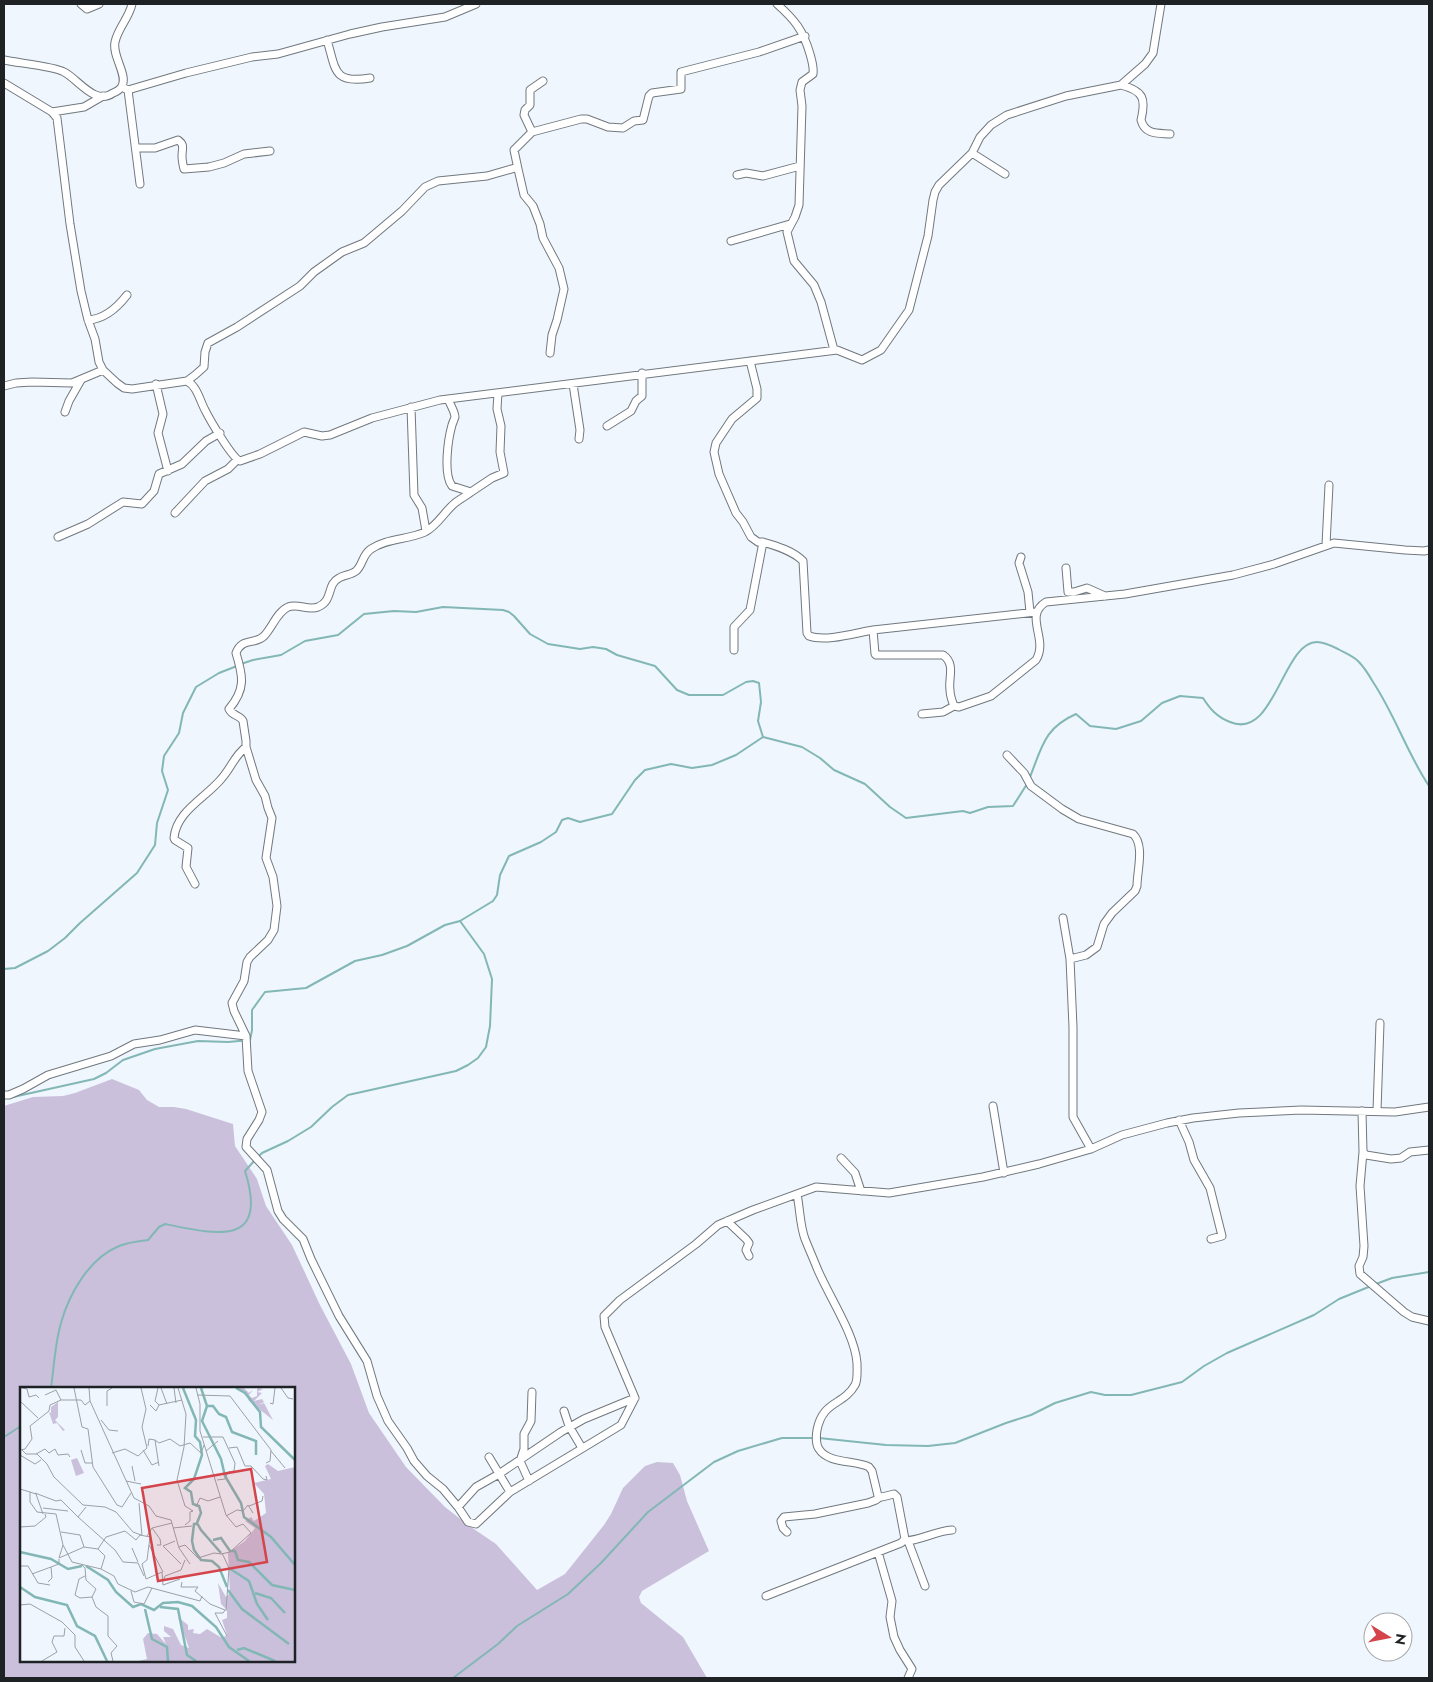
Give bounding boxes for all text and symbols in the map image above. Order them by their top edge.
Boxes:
inset map [20,1387,295,1662]
north arrow [1363,1612,1413,1662]
text: N [1390,1632,1412,1646]

